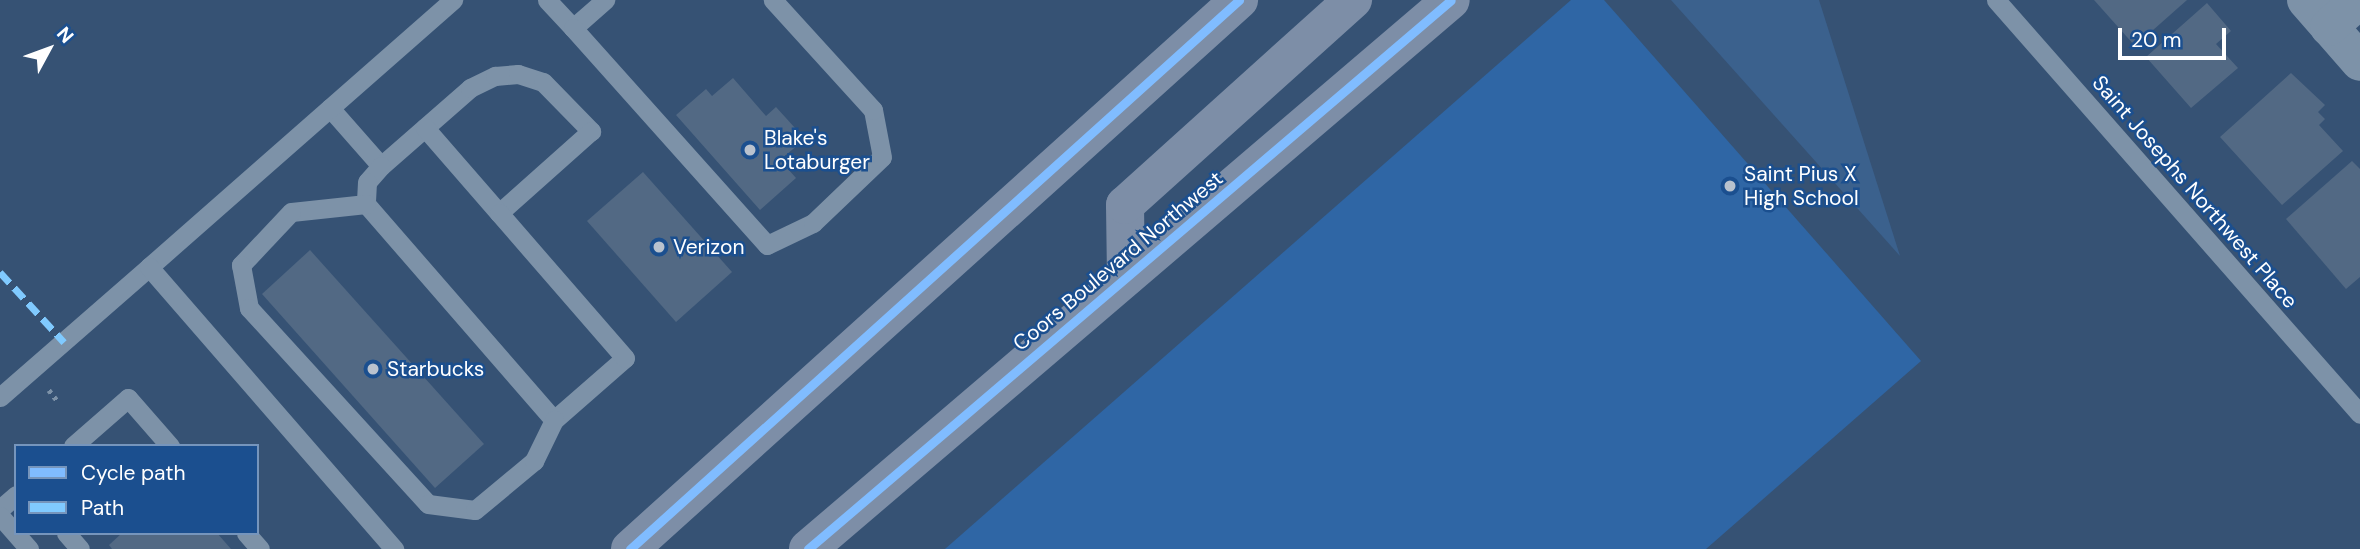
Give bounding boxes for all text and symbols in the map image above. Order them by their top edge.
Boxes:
north arrow [14,14,84,84]
scale bar [2122,14,2230,58]
text: N [51,21,79,48]
text: 20 m [2131,26,2182,54]
street label: Saint Josephs Northwest Place [2087,71,2303,313]
place label: Blake's Lotaburger [764,125,870,175]
marker: Blake's Lotaburger [742,142,758,158]
place label: Saint Pius X High School [1744,161,1859,211]
street label: Coors Boulevard Northwest [1008,166,1228,356]
marker: Saint Pius X High School [1722,178,1738,194]
place label: Verizon [673,234,745,260]
marker: Verizon [651,239,667,255]
place label: Starbucks [387,356,484,382]
marker: Starbucks [365,361,381,377]
legend [14,444,259,535]
text: Cycle path [81,459,186,487]
text: Path [81,494,124,522]

